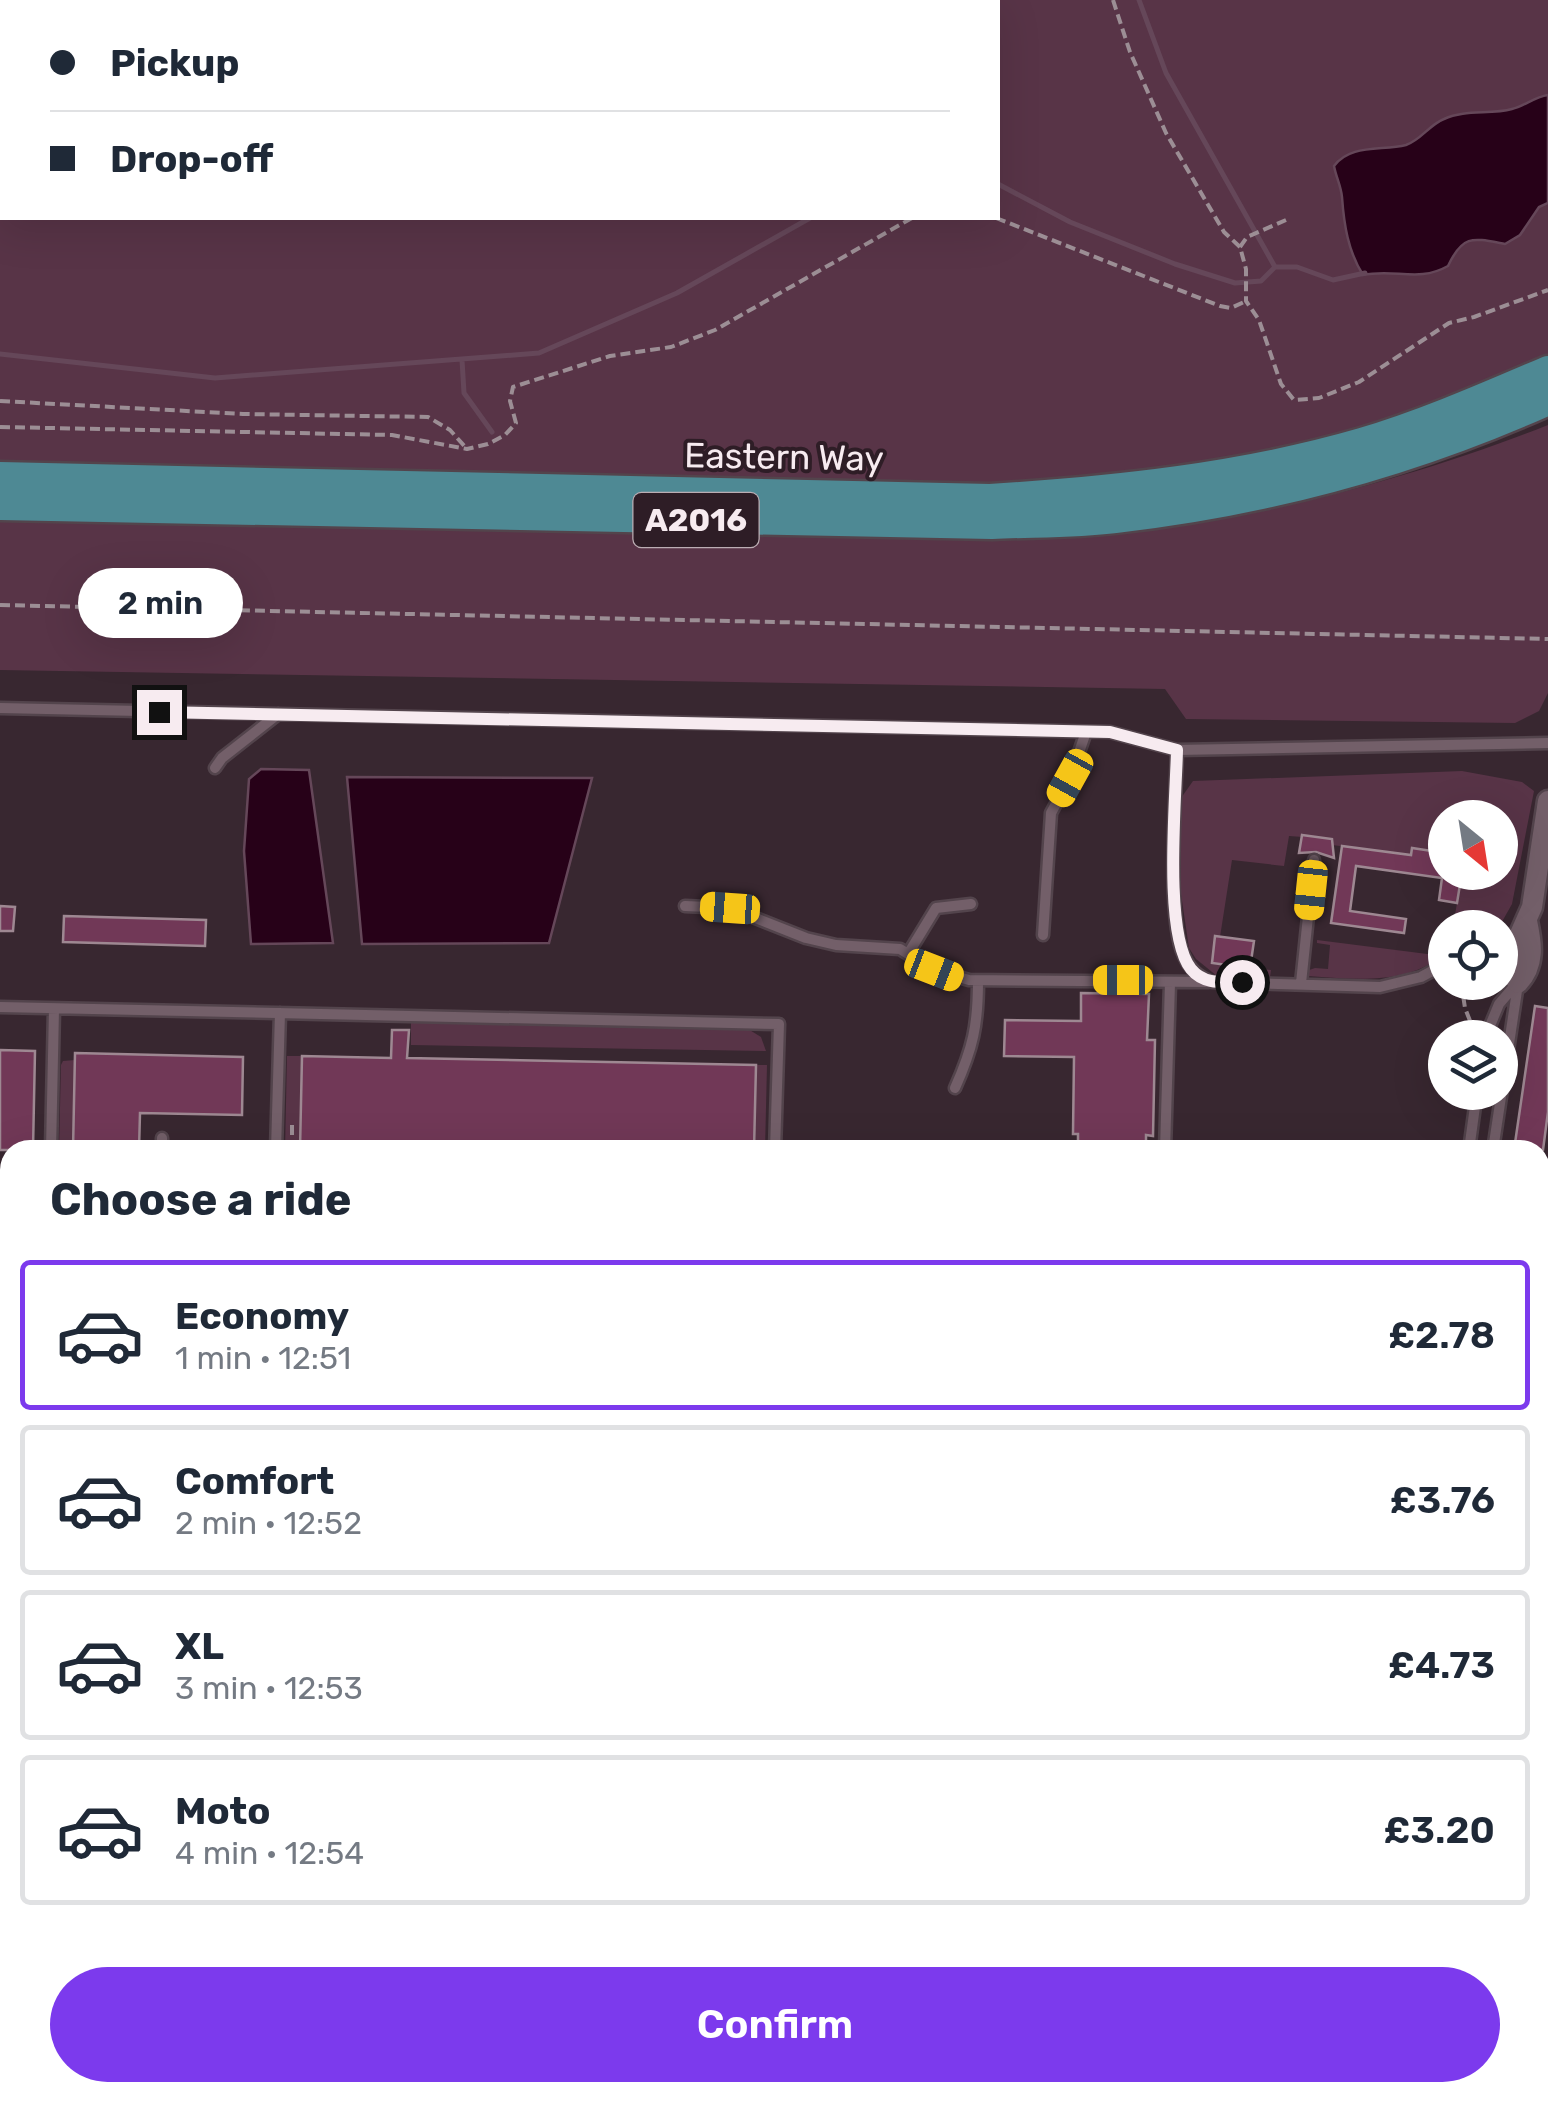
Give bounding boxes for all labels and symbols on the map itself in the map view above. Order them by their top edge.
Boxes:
street label: Eastern Way [684,434,884,480]
road number: A2016 [634,493,758,547]
callout: 2 min [76,567,242,637]
route end [137,690,182,735]
car [1042,744,1098,812]
north arrow [1428,800,1518,890]
car [1293,859,1329,921]
car [699,891,761,925]
car [901,945,967,995]
route start [1220,960,1265,1005]
car [1093,965,1153,995]

